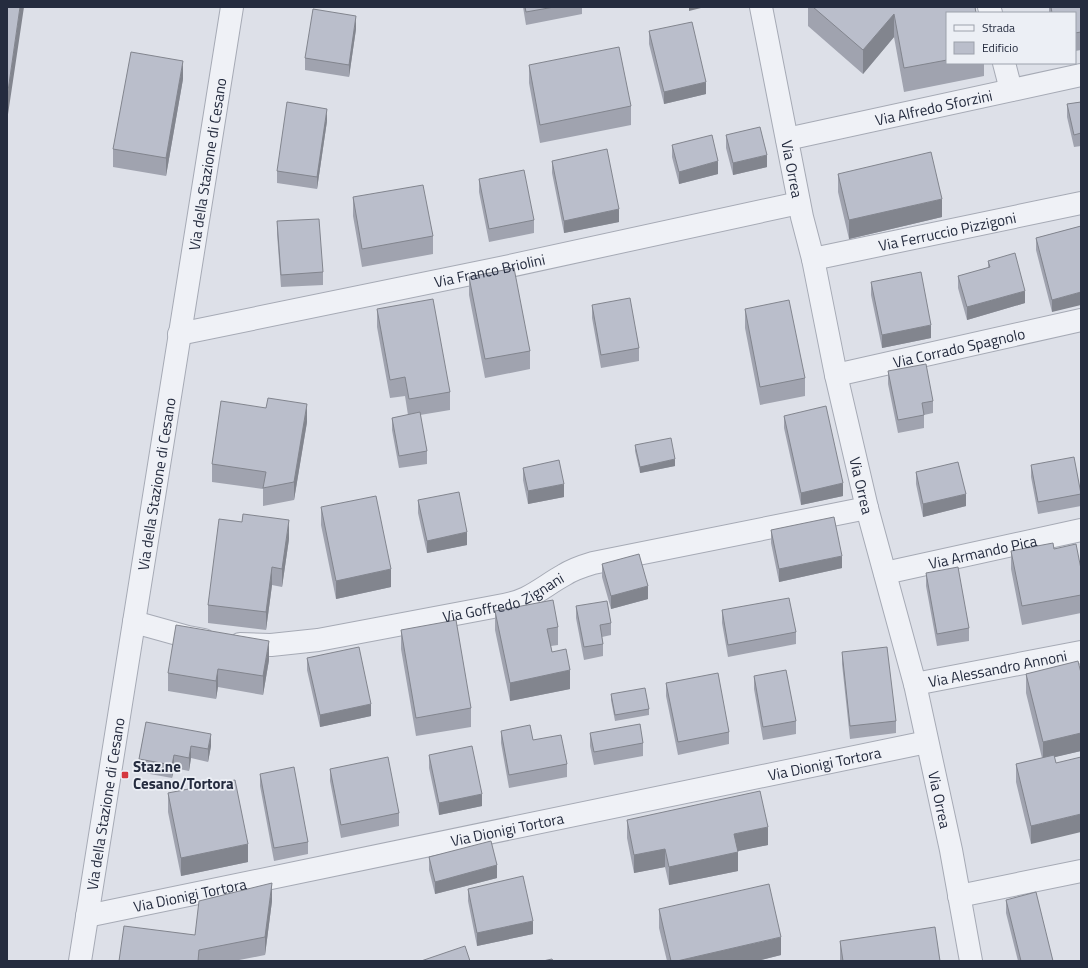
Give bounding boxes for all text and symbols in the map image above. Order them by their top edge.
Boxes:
legend [946,12,1076,64]
text: Strada [982,18,1015,37]
text: Edificio [982,38,1018,57]
street label: Via della Stazione di Cesano [182,76,232,252]
street label: Via Alfredo Sforzini [873,83,994,131]
street label: Via Orrea [776,138,810,200]
street label: Via Ferruccio Pizzigoni [876,205,1018,257]
street label: Via Franco Briolini [432,247,547,293]
street label: Via Corrado Spagnolo [891,321,1027,373]
street label: Via della Stazione di Cesano [131,396,181,572]
street label: Via Orrea [844,454,880,517]
street label: Via Armando Pica [926,528,1040,575]
street label: Via Goffredo Zignani [441,566,568,628]
street label: Via Alessandro Annoni [926,643,1069,693]
street label: Via della Stazione di Cesano [80,716,130,892]
street label: Via Dionigi Tortora [766,740,883,786]
place label: Staz.ne Cesano/Tortora [133,755,234,795]
street label: Via Orrea [923,769,958,831]
marker: Staz.ne Cesano/Tortora [120,770,130,780]
street label: Via Dionigi Tortora [448,806,566,852]
street label: Via Dionigi Tortora [131,872,249,918]

